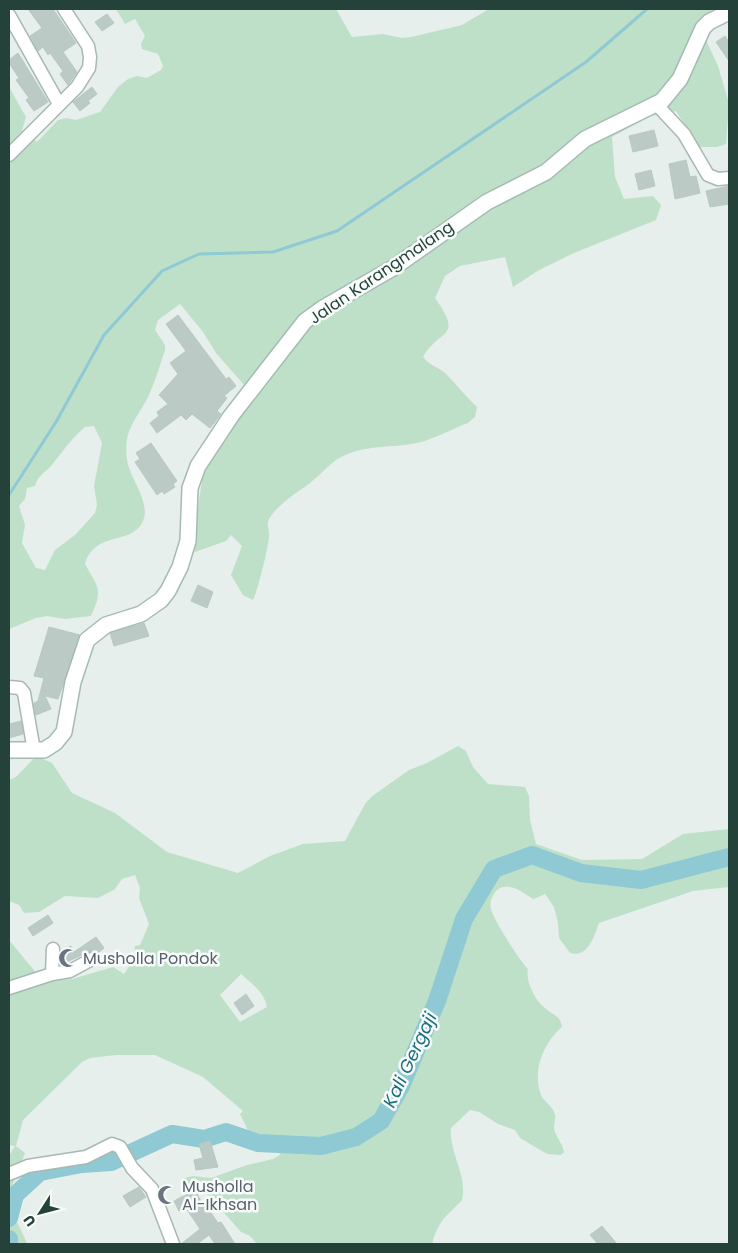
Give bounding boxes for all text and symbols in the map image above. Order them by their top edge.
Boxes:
street label: Jalan Karangmalang [304,215,458,329]
mosque icon: Musholla Pondok [57,947,79,969]
place label: Musholla Pondok [83,947,219,970]
water label: Kali Gergaji [377,1008,443,1111]
place label: Musholla Al-Ikhsan [182,1175,257,1216]
mosque icon: Musholla Al-Ikhsan [156,1184,178,1206]
north arrow [15,1188,65,1238]
text: U [18,1211,40,1231]

